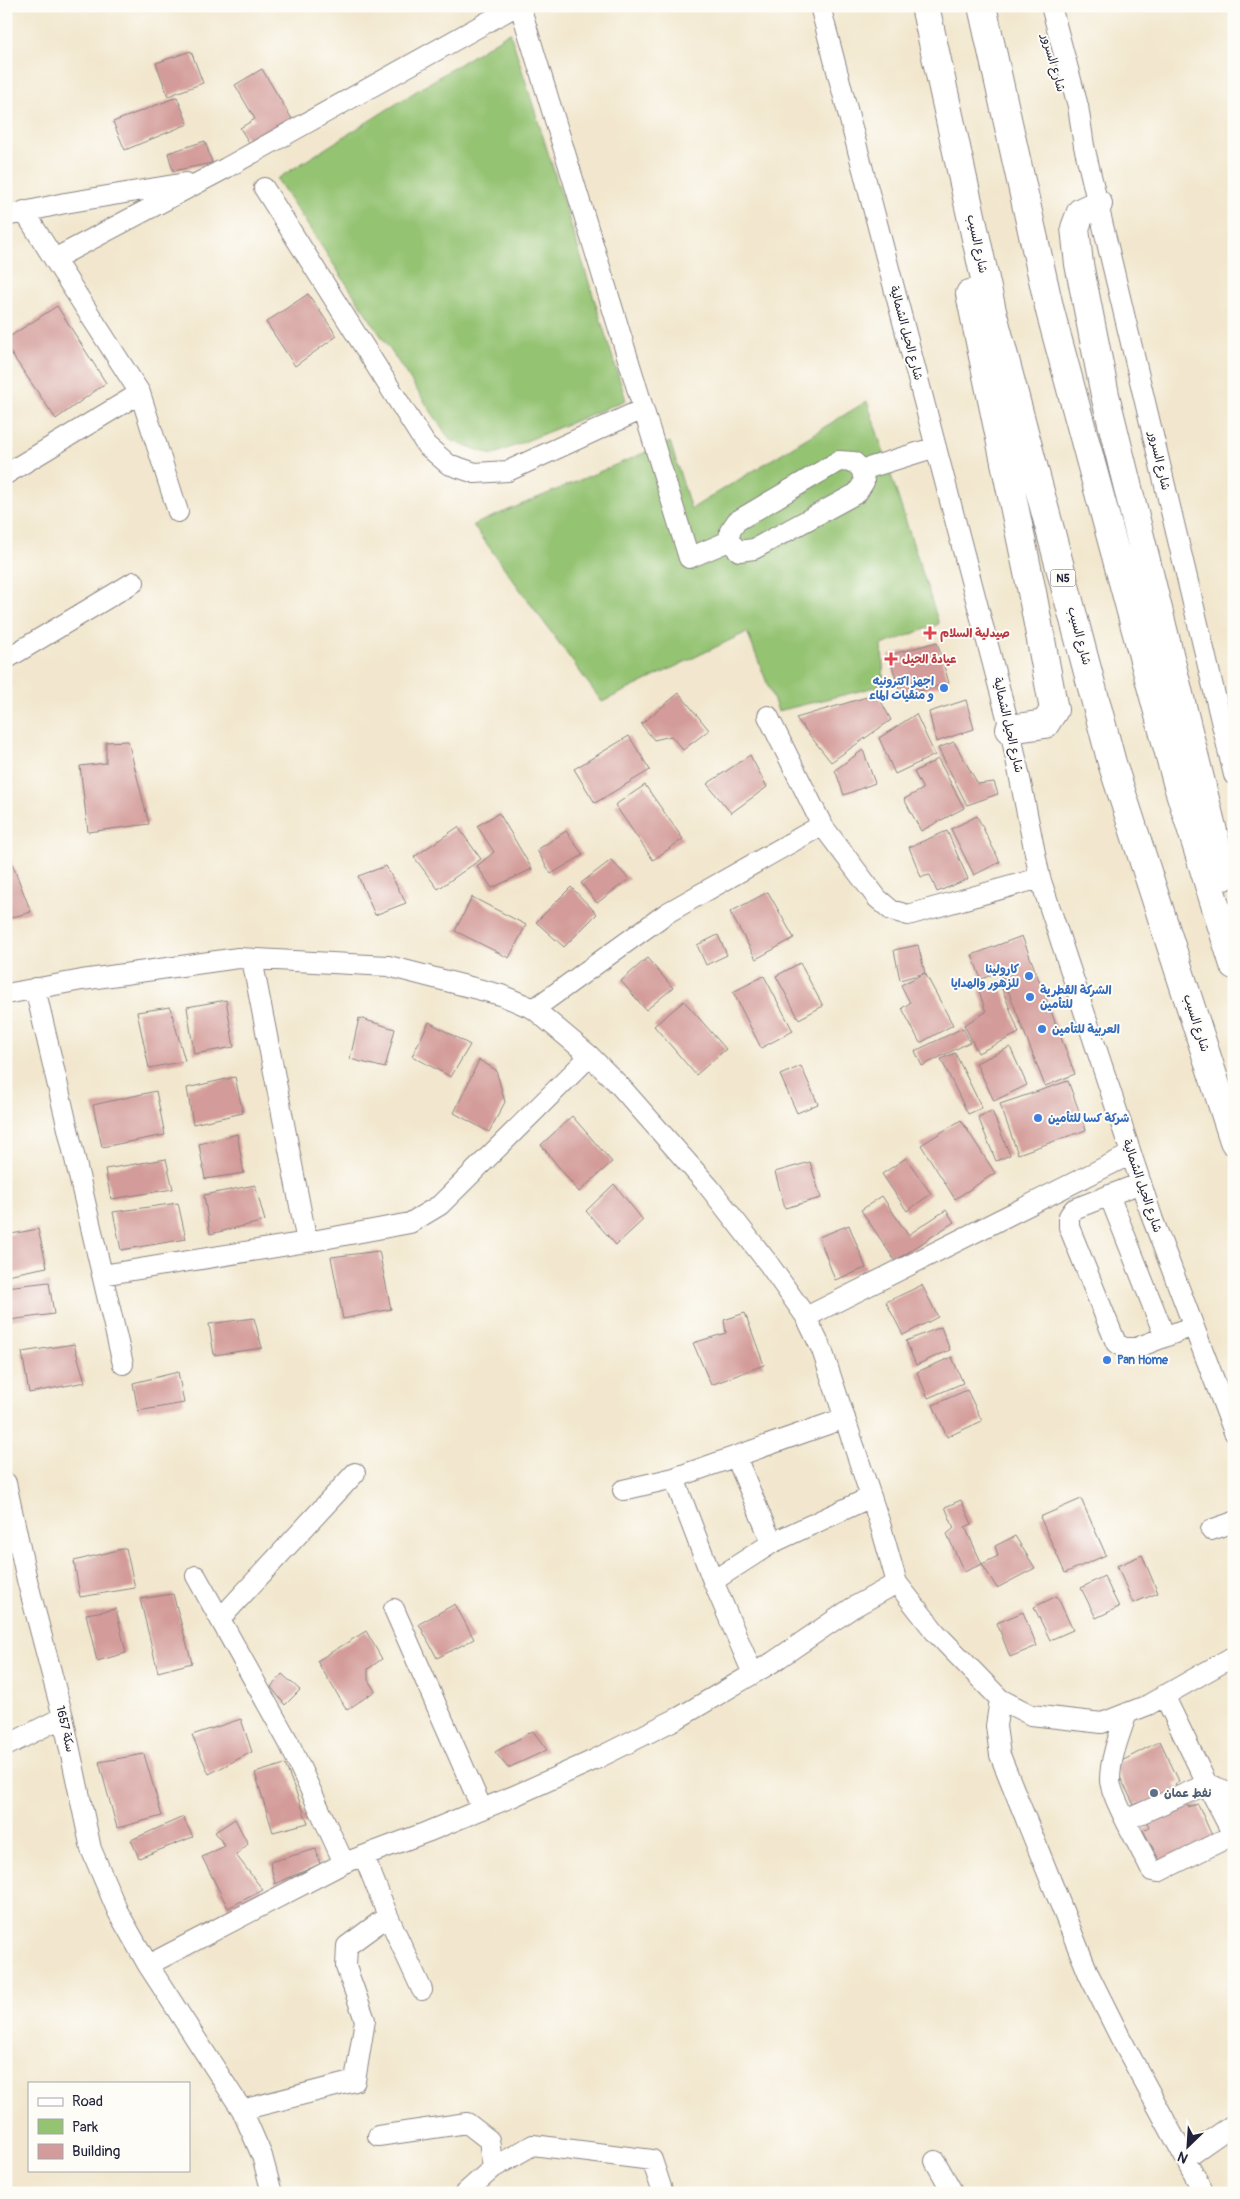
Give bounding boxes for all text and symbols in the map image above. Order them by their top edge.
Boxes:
street label: شارع السرور [1036,31,1068,94]
street label: شارع السيب [962,213,991,275]
street label: شارع الحيل الشمالية [885,284,926,382]
street label: شارع السرور [1144,429,1173,492]
road number: N5 [1050,570,1076,586]
street label: شارع السيب [1063,605,1094,667]
place label: صيدلية السلام [940,626,1010,642]
marker: صيدلية السلام [924,627,936,639]
marker: عيادة الحيل [884,652,898,666]
place label: عيادة الحيل [902,652,957,667]
place label: اجهز اكترونيه و منقيات الماء [869,674,934,703]
street label: شارع الحيل الشمالية [989,676,1026,774]
marker: اجهز اكترونيه و منقيات الماء [938,682,950,694]
place label: كارولينا للزهور والهدايا [951,962,1020,991]
marker: كارولينا للزهور والهدايا [1023,970,1035,982]
place label: الشركة القطرية للتأمين [1040,983,1112,1012]
marker: الشركة القطرية للتأمين [1024,991,1036,1003]
street label: شارع السيب [1179,992,1212,1054]
place label: العربية للتأمين [1052,1021,1120,1037]
marker: العربية للتأمين [1036,1023,1048,1035]
place label: شركة كسا للتأمين [1048,1110,1129,1126]
marker: شركة كسا للتأمين [1032,1112,1044,1124]
street label: شارع الحيل الشمالية [1118,1138,1165,1235]
place label: Pan Home [1117,1353,1169,1368]
marker: Pan Home [1101,1354,1113,1366]
street label: سكة 1657 [52,1704,78,1754]
place label: نفط عمان [1164,1786,1211,1801]
marker: نفط عمان [1148,1787,1160,1799]
legend [28,2082,190,2172]
text: Road [72,2092,103,2111]
text: Park [72,2118,99,2137]
north arrow [1162,2122,1212,2172]
text: Building [72,2142,120,2161]
text: N [1175,2148,1191,2167]

